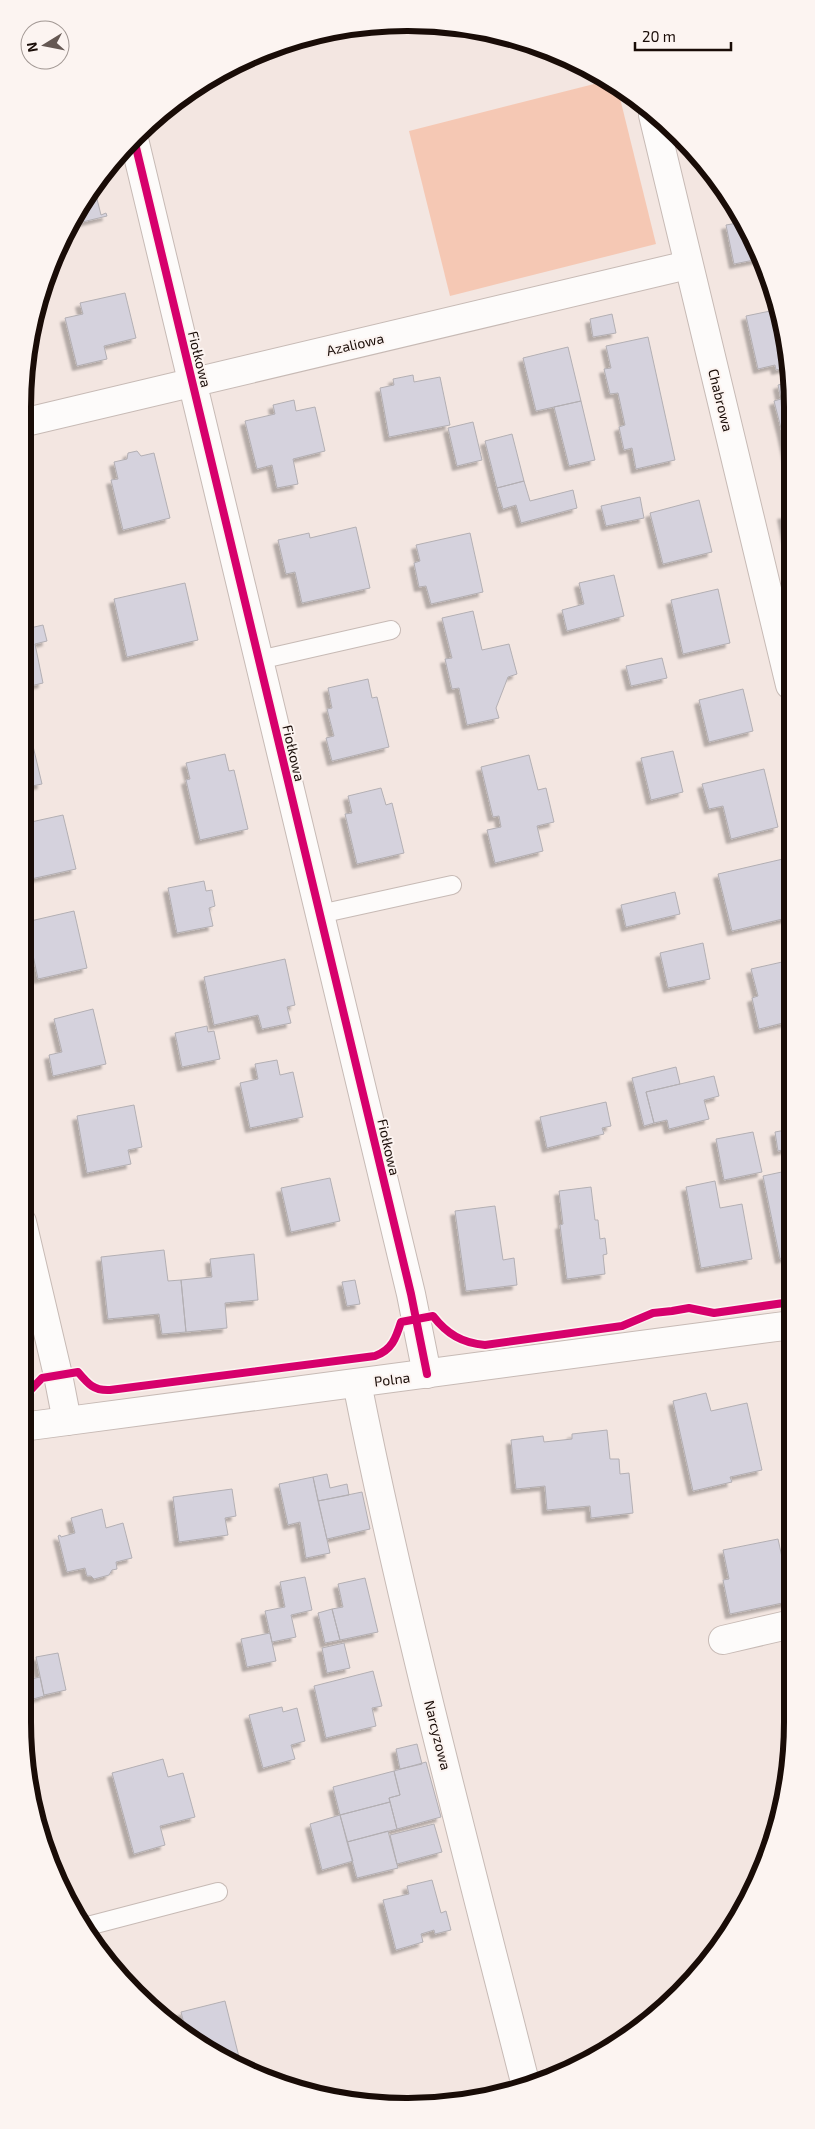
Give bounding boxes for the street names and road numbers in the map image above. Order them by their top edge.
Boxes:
street label: Fiołkowa [185,329,215,389]
street label: Azaliowa [325,329,385,359]
street label: Chabrowa [705,367,737,433]
street label: Fiołkowa [279,723,309,783]
street label: Fiołkowa [374,1117,404,1177]
street label: Polna [373,1368,411,1390]
street label: Narcyzowa [421,1698,455,1772]

